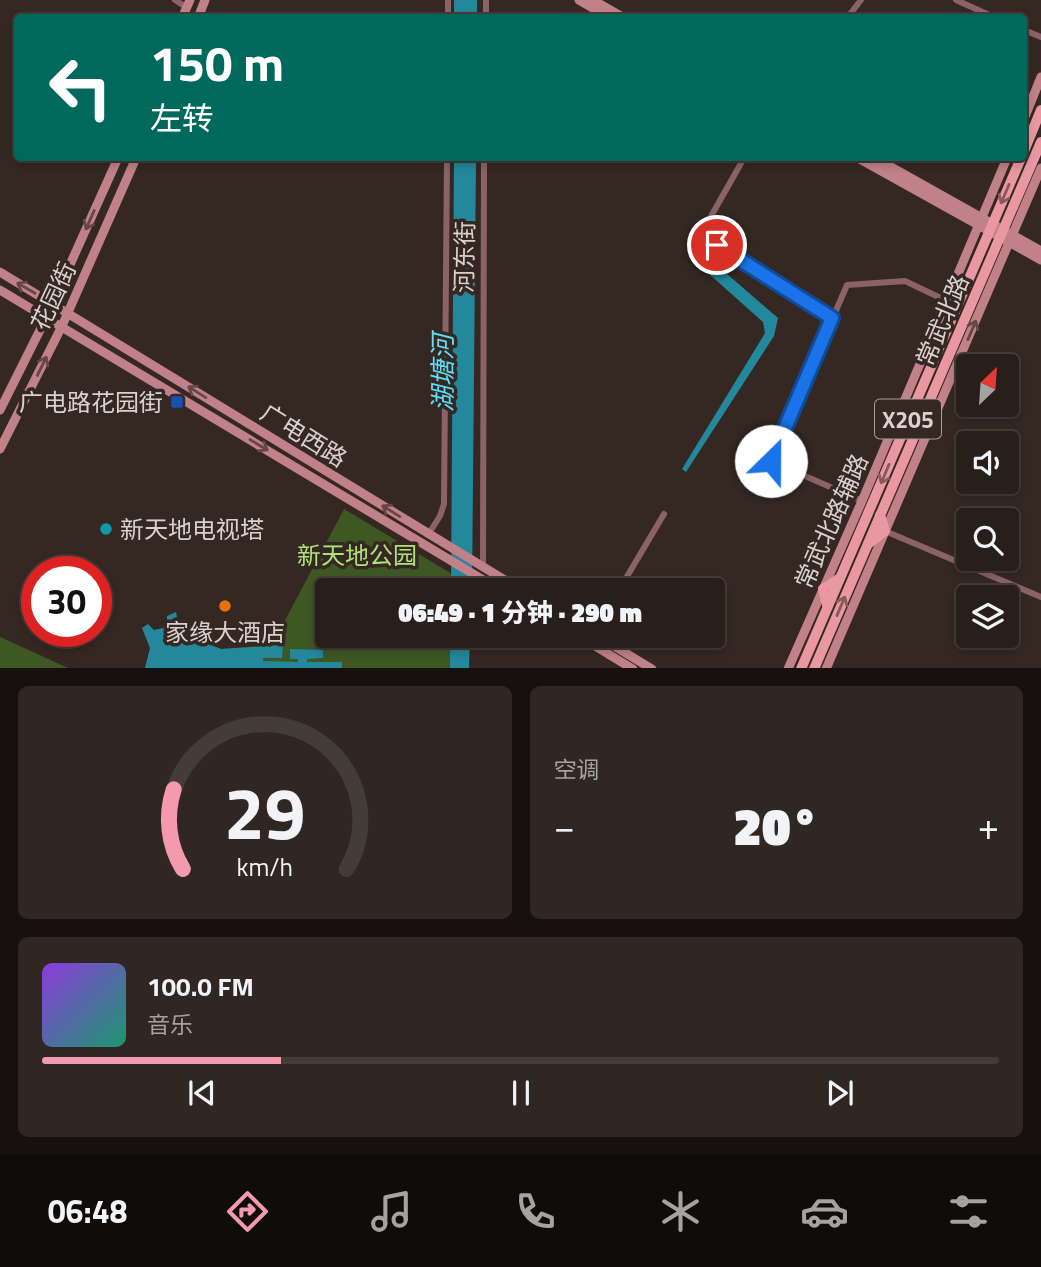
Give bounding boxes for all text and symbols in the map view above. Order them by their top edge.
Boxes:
text: 150 m [150,25,284,100]
icon: left [35,42,126,133]
text: 左转 [150,94,214,142]
one-way arrow [998,183,1011,205]
one-way arrow [83,209,96,230]
pin [687,215,747,275]
street label: 河东街 [445,221,483,293]
icon: arrive [698,226,736,264]
street label: 花园街 [21,256,85,336]
street label: 常武北路 [907,269,977,371]
one-way arrow [17,281,37,295]
one-way arrow [966,320,979,341]
water label: 湖塘河 [423,329,462,412]
north arrow [956,354,1018,416]
map controls [956,354,1019,648]
one-way arrow [35,356,49,377]
place label: 广电路花园街 [19,384,163,420]
one-way arrow [188,385,208,399]
marker: 广电路花园街 [169,394,185,410]
street label: 广电西路 [254,394,354,476]
road number: X205 [875,400,941,438]
position arrow [734,424,808,498]
button: sound [956,431,1019,494]
one-way arrow [248,438,268,452]
street label: 常武北路辅路 [785,448,877,594]
one-way arrow [877,463,890,484]
one-way arrow [381,504,401,518]
button: search [956,508,1019,571]
place label: 新天地电视塔 [120,511,264,547]
marker: 新天地电视塔 [98,521,114,537]
park label: 新天地公园 [297,537,417,573]
speed limit sign: 30 [21,556,112,647]
button: layers [956,585,1019,648]
text: 06:49 · 1 分钟 · 290 m [398,593,642,632]
one-way arrow [835,596,848,617]
marker: 家缘大酒店 [217,598,233,614]
place label: 家缘大酒店 [165,614,285,650]
text: 空调 [554,752,600,787]
text: 29 [224,757,306,867]
text: 20° [733,786,819,865]
text: − [554,797,575,855]
text: + [978,797,999,855]
text: km/h [236,847,293,885]
text: 100.0 FM [147,967,254,1006]
text: 音乐 [147,1007,193,1042]
icon: previous [183,1074,221,1112]
icon: pause [502,1074,540,1112]
icon: next [821,1074,859,1112]
text: 06:48 [48,1187,128,1235]
icon: directions [223,1187,272,1236]
icon: music [367,1187,416,1236]
icon: phone [511,1187,560,1236]
icon: climate [656,1187,705,1236]
icon: car [800,1187,849,1236]
icon: filters [944,1187,993,1236]

